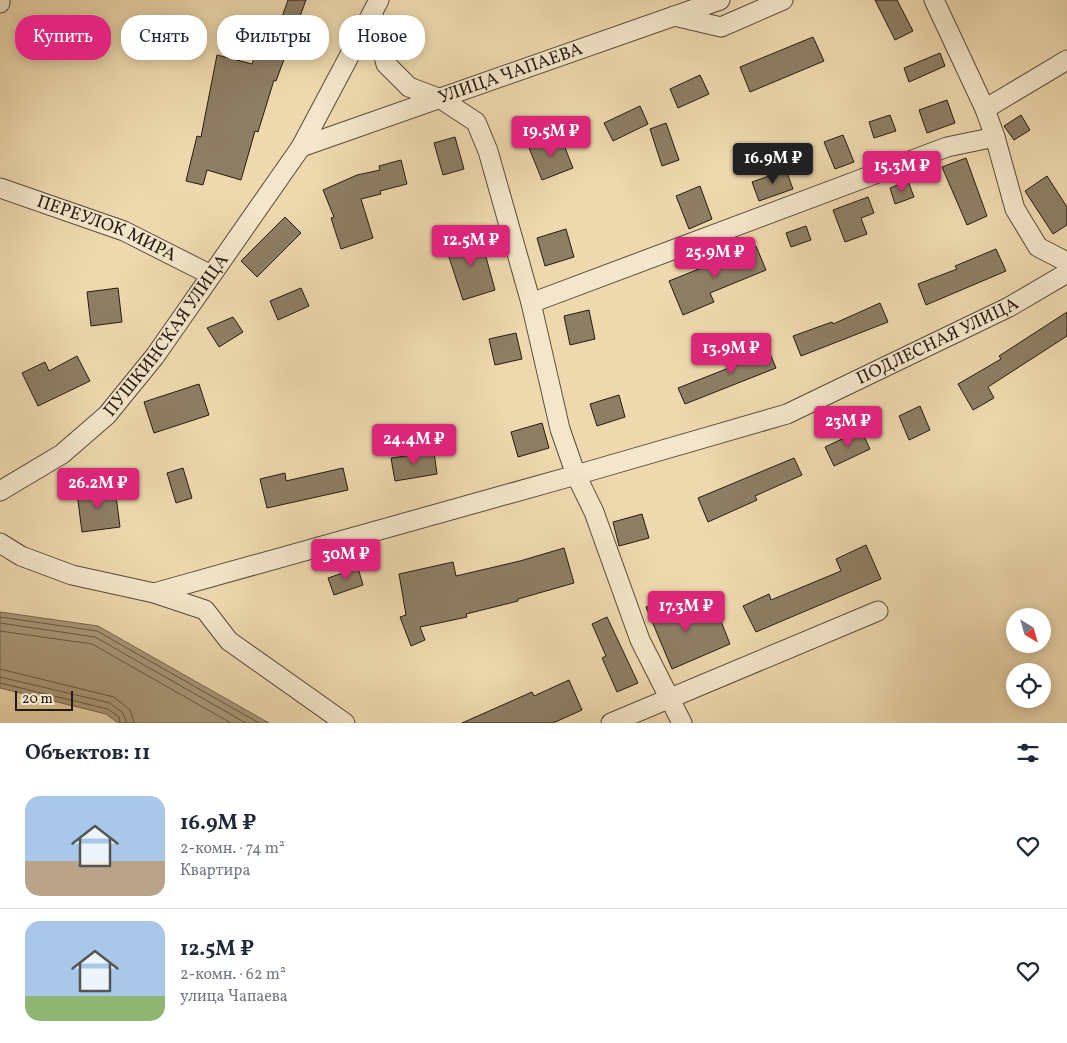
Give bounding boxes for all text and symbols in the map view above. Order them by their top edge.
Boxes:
chip: Купить [15,15,111,60]
chip: Снять [121,15,207,60]
chip: Фильтры [217,15,329,60]
chip: Новое [339,15,425,60]
street label: УЛИЦА ЧАПАЕВА [435,37,586,110]
pin: 19.5M ₽ [505,116,597,158]
text: 19.5M ₽ [523,121,579,143]
pin: 16.9M ₽ [727,142,819,185]
text: 16.9M ₽ [744,148,802,170]
pin: 15.3M ₽ [856,150,948,193]
text: 15.3M ₽ [874,156,930,178]
street label: ПЕРЕУЛОК МИРА [33,189,181,268]
pin: 12.5M ₽ [425,224,517,267]
text: 12.5M ₽ [443,230,499,252]
pin: 25.9M ₽ [669,236,761,279]
text: 25.9M ₽ [685,242,745,264]
street label: ПУШКИНСКАЯ УЛИЦА [98,249,235,422]
street label: ПОДЛЕСНАЯ УЛИЦА [852,291,1024,391]
pin: 13.9M ₽ [685,332,777,375]
text: 13.9M ₽ [702,338,760,360]
pin: 23M ₽ [813,406,883,448]
text: 23M ₽ [825,411,871,433]
pin: 24.4M ₽ [368,424,460,466]
text: 24.4M ₽ [383,429,445,451]
pin: 26.2M ₽ [52,468,144,510]
text: 26.2M ₽ [68,473,128,495]
pin: 30M ₽ [311,538,381,581]
text: 30M ₽ [322,544,370,566]
pin: 17.3M ₽ [640,590,732,633]
text: 17.3M ₽ [659,596,713,618]
north arrow [1006,608,1051,652]
map controls [1006,608,1051,708]
button: locate [1006,663,1051,708]
scale bar [15,688,72,711]
text: 20 m [22,690,53,709]
text: Объектов: 11 [25,739,151,768]
icon: filters [1014,739,1042,767]
text: 16.9M ₽ [180,809,256,838]
icon: home [65,816,125,876]
icon: heart [1014,832,1042,860]
text: 2-комн. · 74 m² [180,838,285,860]
text: Квартира [180,860,250,882]
text: 12.5M ₽ [180,935,254,964]
icon: home [65,941,125,1001]
icon: heart [1014,957,1042,985]
text: 2-комн. · 62 m² [180,964,286,986]
text: улица Чапаева [180,986,288,1008]

